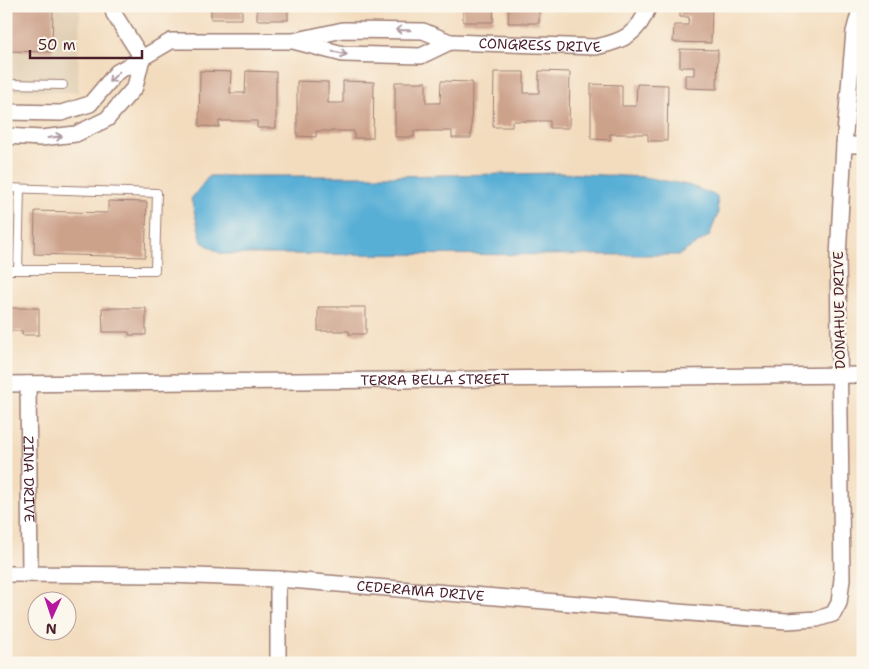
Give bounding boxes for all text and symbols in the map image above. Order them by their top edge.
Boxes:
one-way arrow [395,25,412,35]
scale bar [30,28,142,60]
street label: CONGRESS DRIVE [478,34,603,57]
text: 50 m [38,35,76,55]
one-way arrow [331,48,347,58]
one-way arrow [108,71,120,83]
one-way arrow [47,132,63,142]
street label: DONAHUE DRIVE [829,251,849,369]
street label: TERRA BELLA STREET [360,370,510,389]
street label: ZINA DRIVE [20,436,38,523]
street label: CEDERAMA DRIVE [356,577,485,605]
north arrow [28,592,78,642]
text: N [45,620,57,638]

